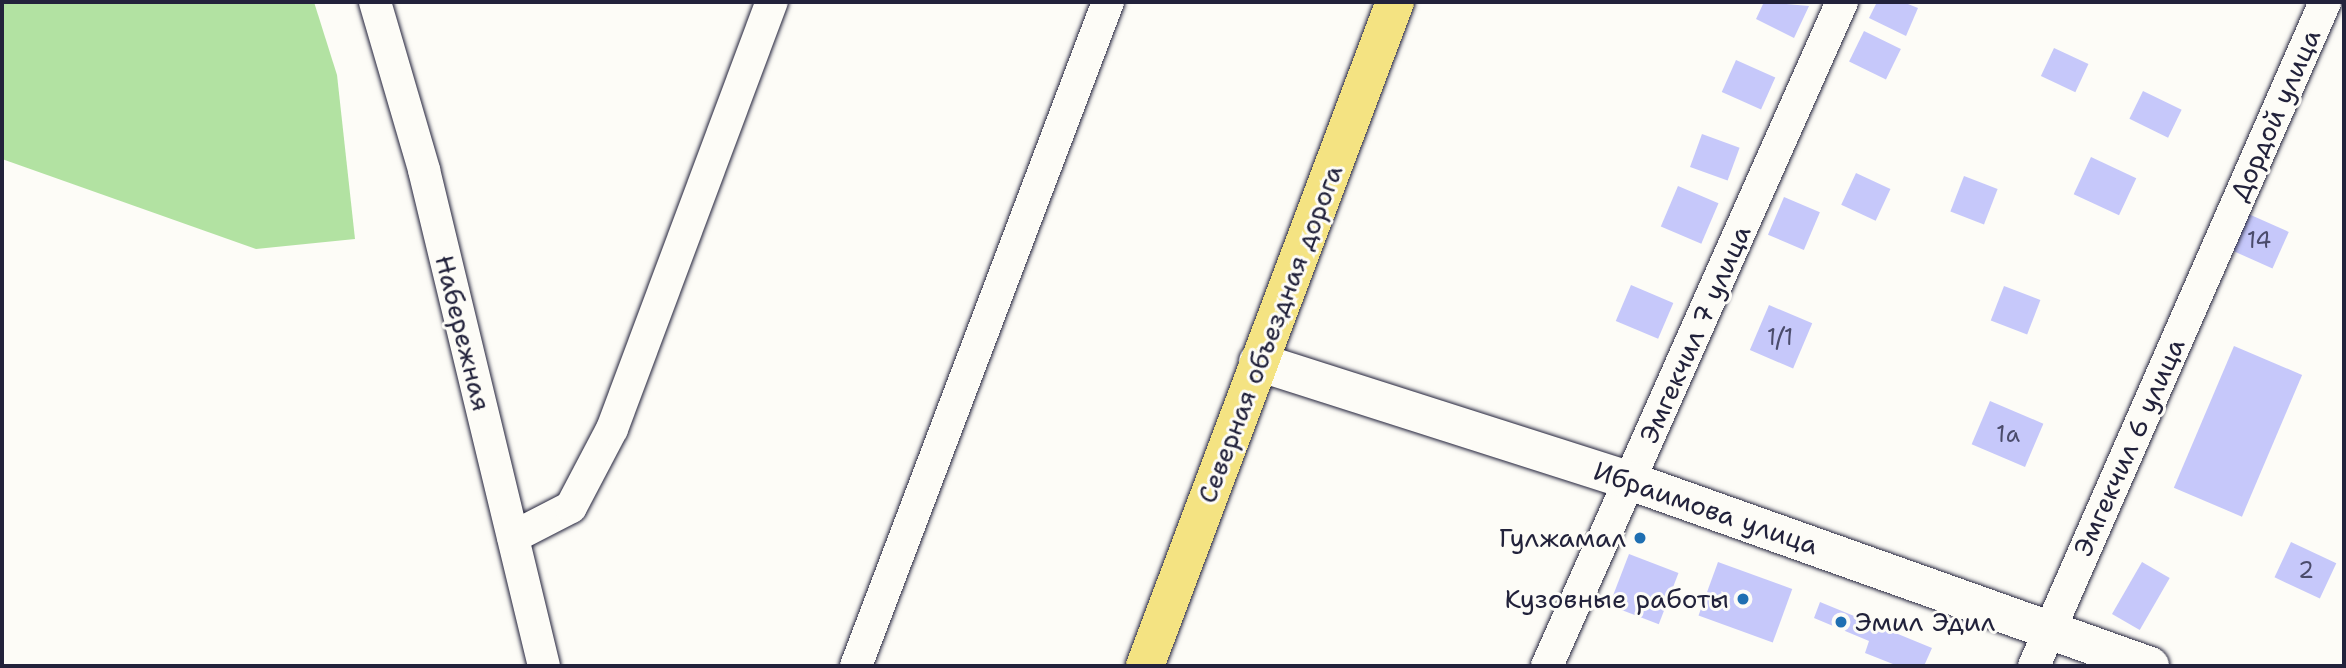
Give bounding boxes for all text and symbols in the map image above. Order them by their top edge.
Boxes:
street label: Дордой улица [2223,24,2327,206]
street label: Северная объездная дорога [1191,161,1349,507]
street label: Эмгекчил 7 улица [1633,220,1757,448]
house number: 14 [2247,226,2271,254]
street label: Набережная [429,252,497,414]
house number: 1/1 [1767,323,1793,351]
street label: Эмгекчил 6 улица [2067,333,2191,561]
house number: 1а [1996,420,2020,448]
street label: Ибраимова улица [1590,455,1822,561]
place label: Гулжамал [1499,522,1626,554]
marker: Гулжамал [1632,530,1648,546]
house number: 2 [2298,556,2314,584]
place label: Кузовные работы [1504,583,1729,615]
marker: Кузовные работы [1735,591,1751,607]
place label: Эмил Эдил [1855,606,1995,638]
marker: Эмил Эдил [1833,614,1849,630]

